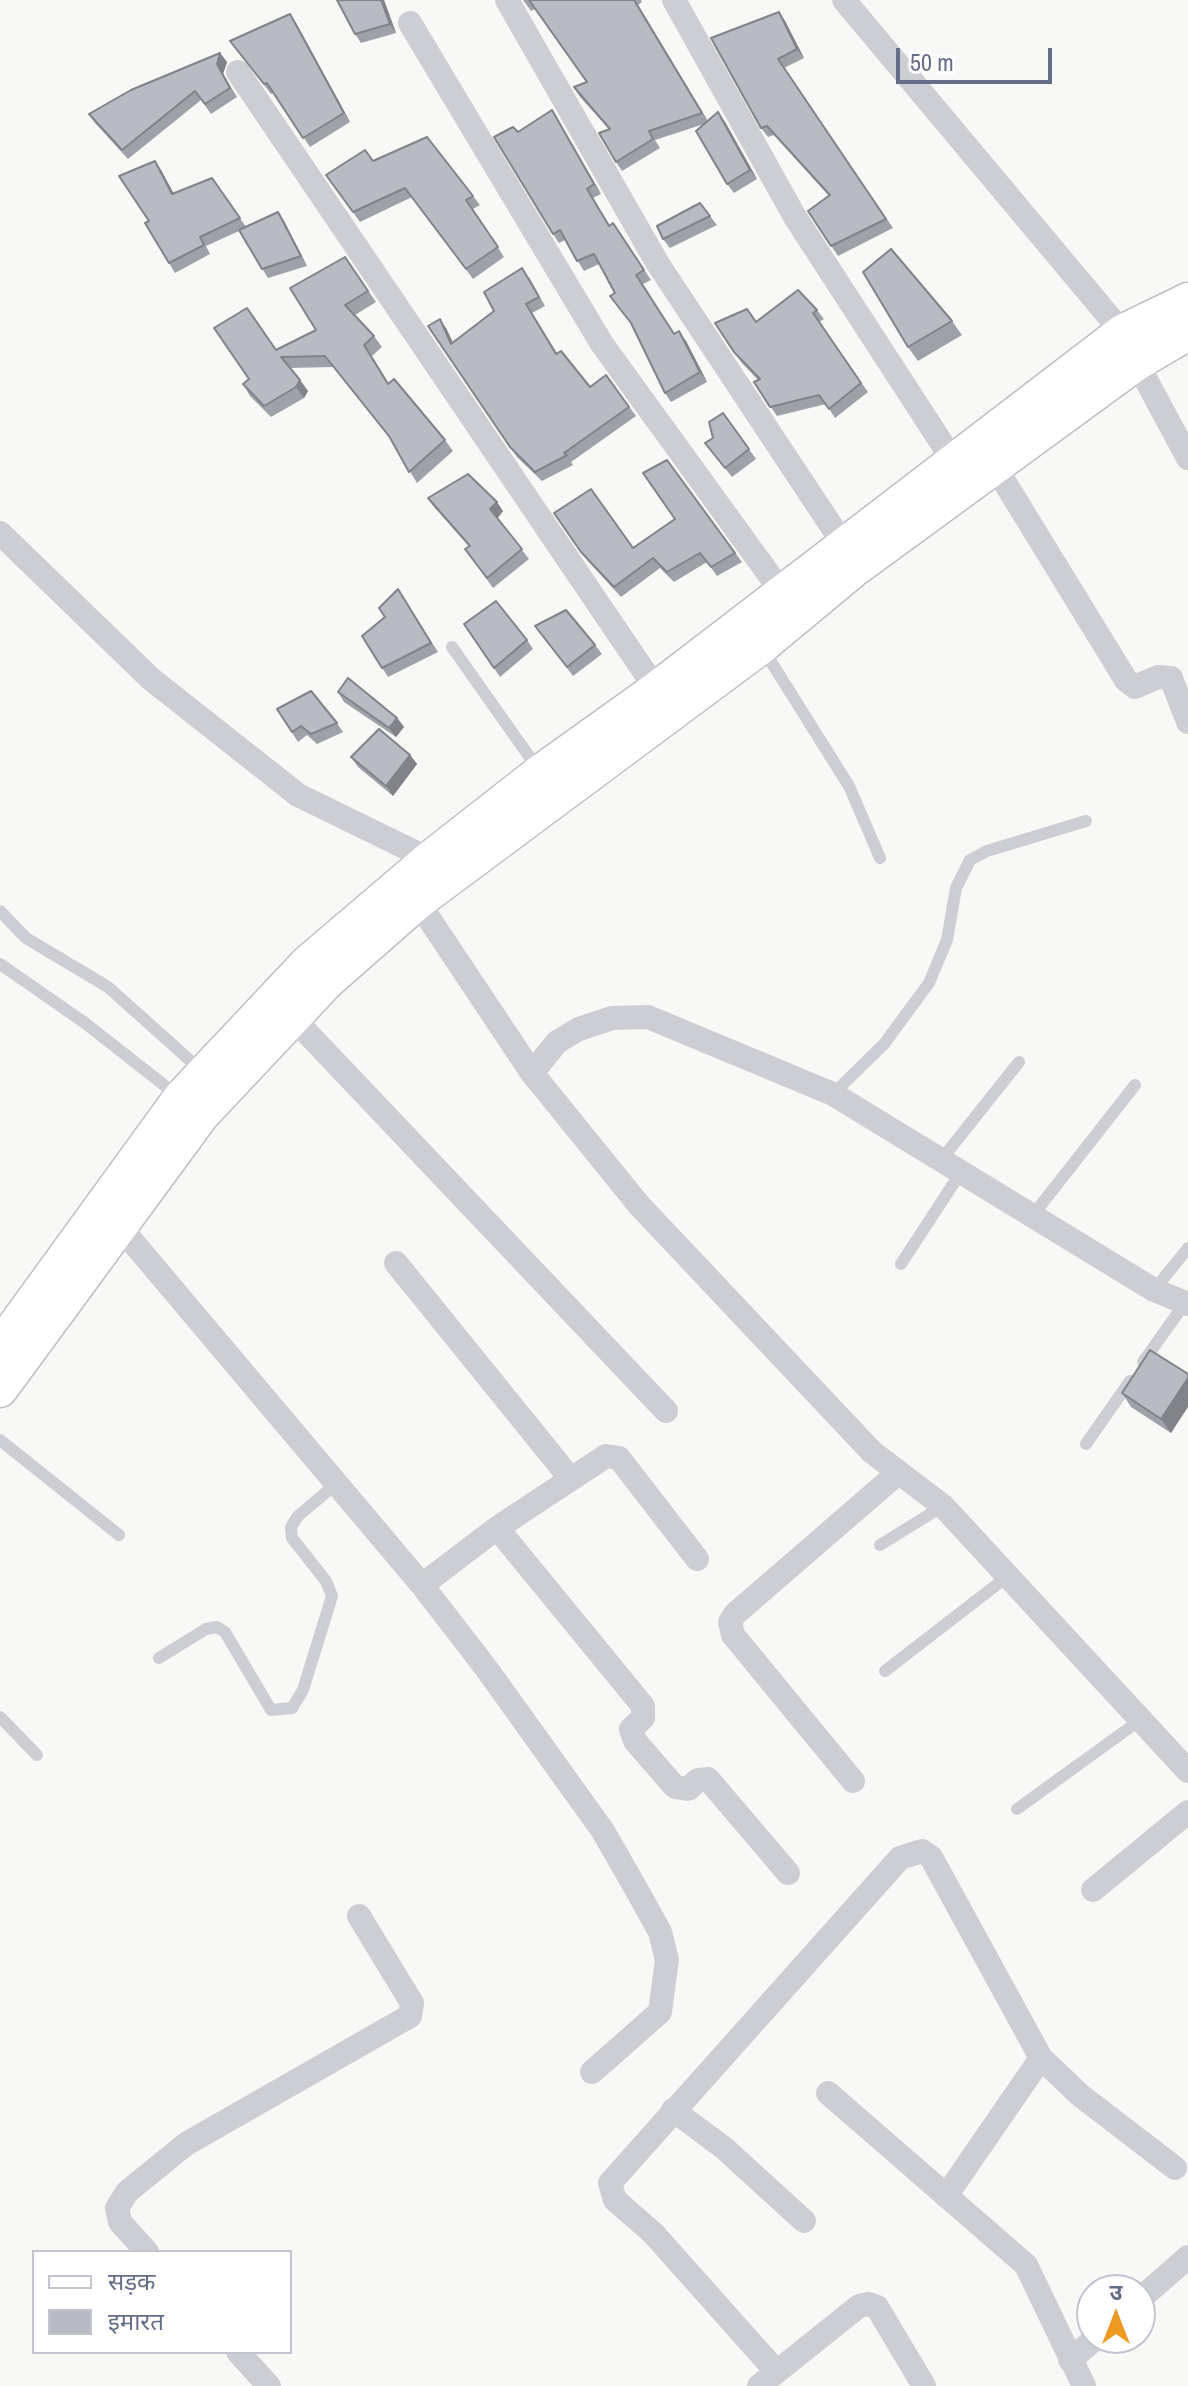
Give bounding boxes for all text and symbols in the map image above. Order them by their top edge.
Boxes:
scale bar [900,32,1056,82]
text: 50 m [910,46,954,78]
legend [32,2250,292,2354]
text: सड़क [108,2265,156,2297]
north arrow [1076,2274,1156,2354]
text: उ [1110,2277,1122,2307]
text: इमारत [108,2305,164,2337]

